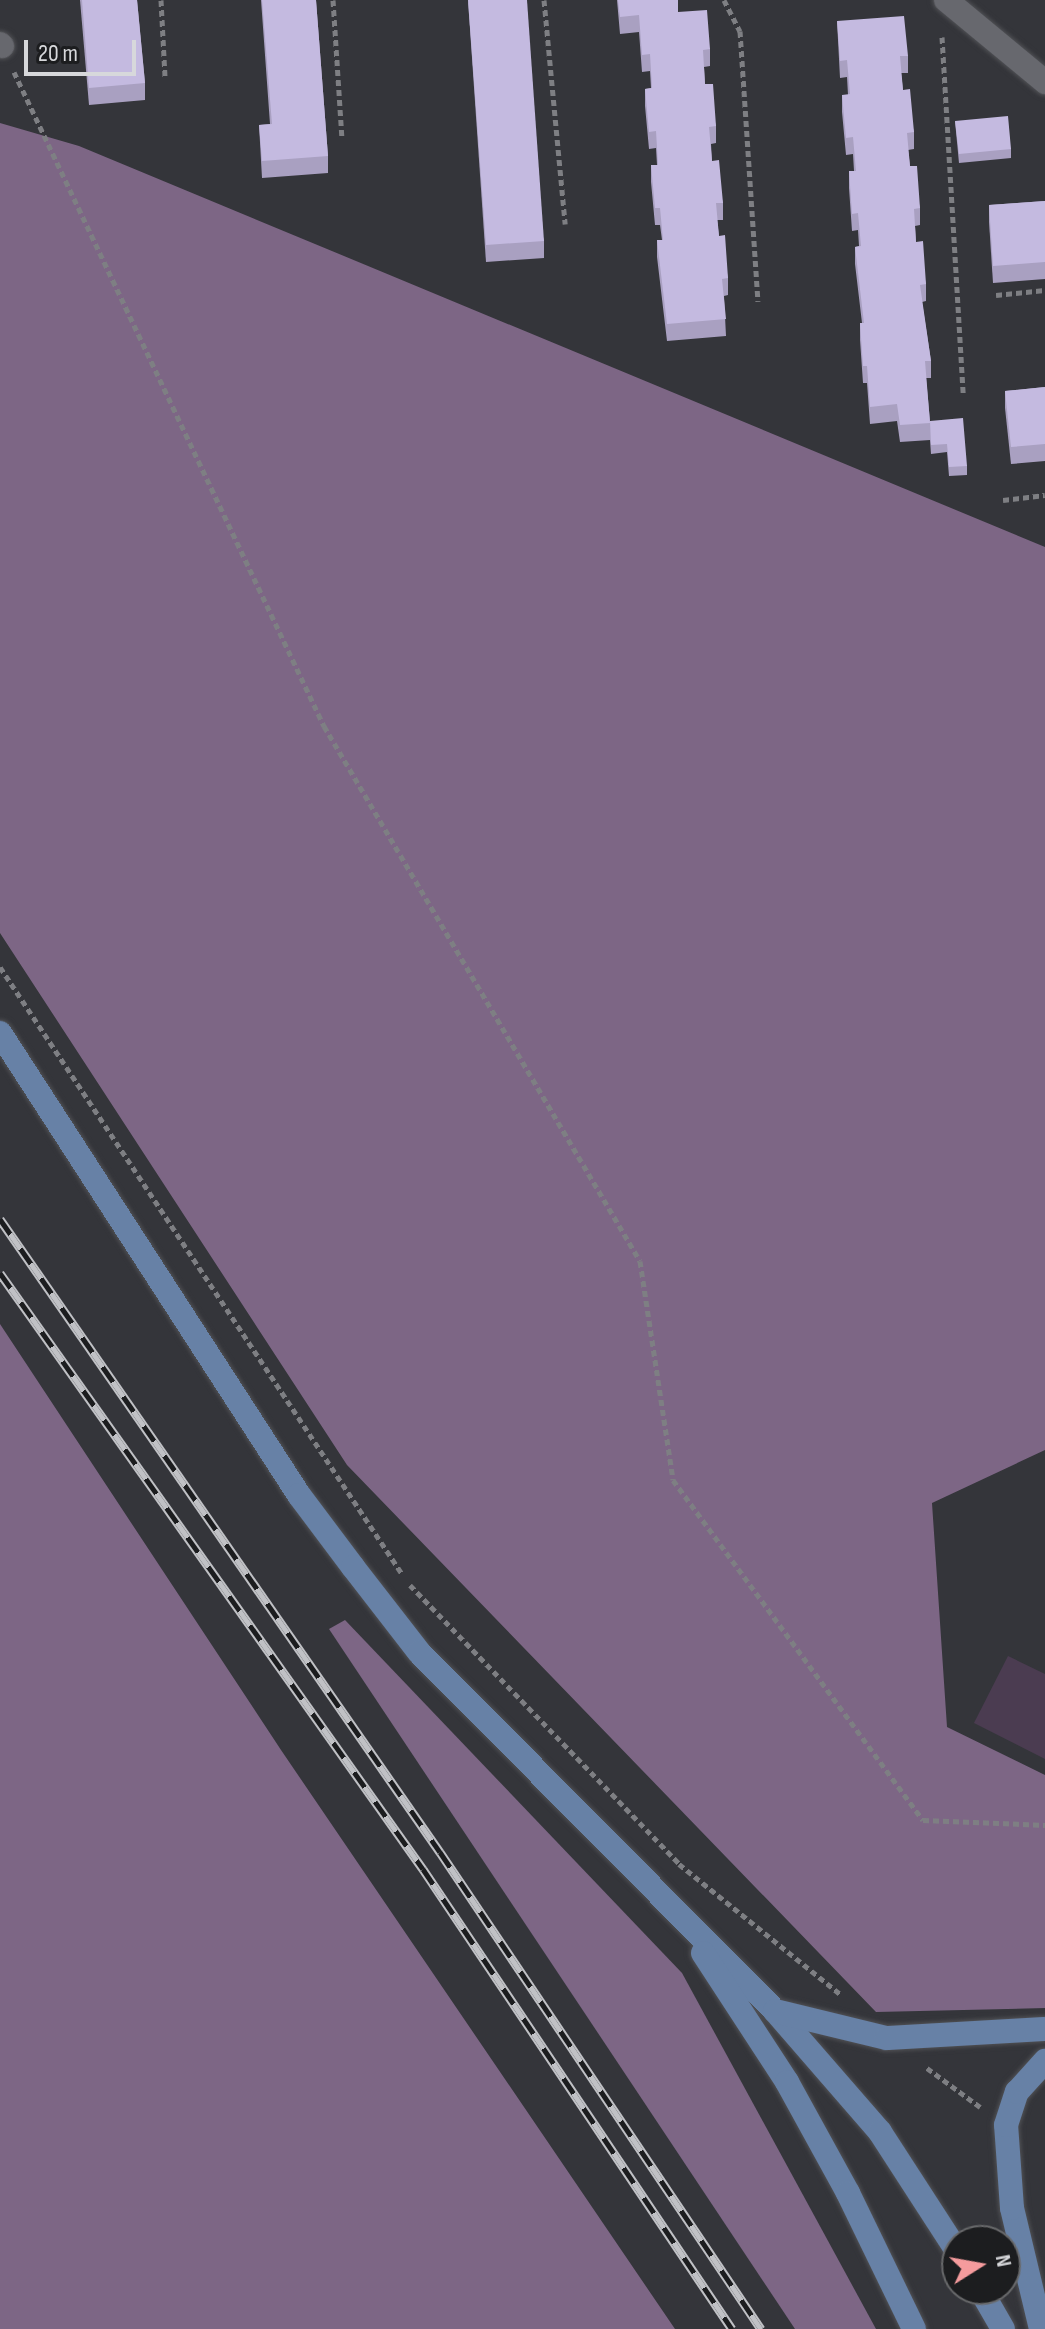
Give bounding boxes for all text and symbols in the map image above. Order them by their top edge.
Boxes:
scale bar [28,24,140,74]
text: 20 m [38,39,78,68]
north arrow [941,2225,1021,2305]
text: N [989,2252,1017,2269]

